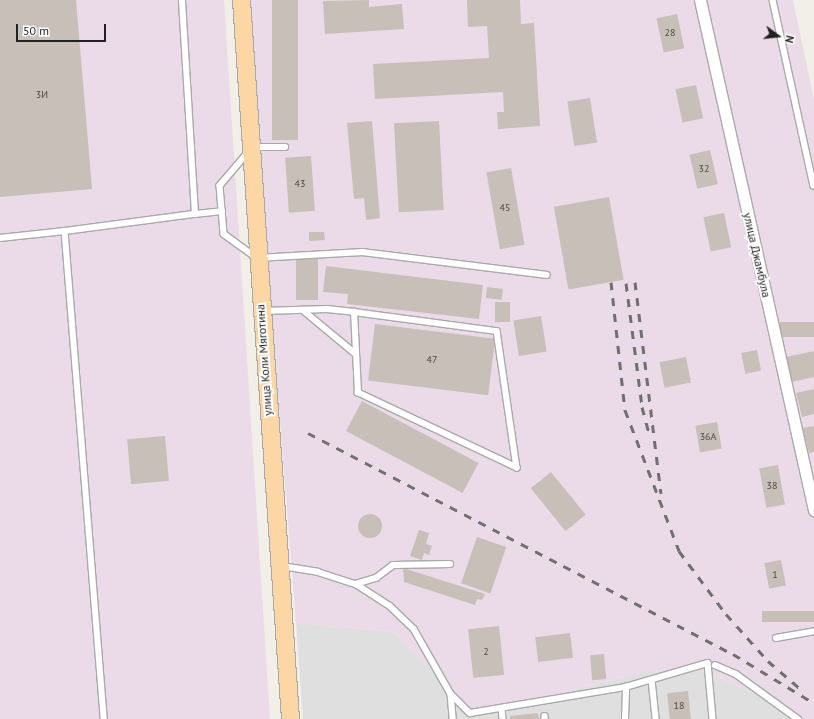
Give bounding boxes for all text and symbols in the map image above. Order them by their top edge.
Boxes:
scale bar [18,16,108,42]
north arrow [758,16,798,56]
text: 50 m [23,23,49,38]
house number: 28 [665,27,675,39]
text: N [782,34,797,44]
house number: 3И [36,89,48,101]
house number: 32 [699,163,709,175]
house number: 43 [295,178,305,190]
house number: 45 [500,202,510,214]
street label: улица Джамбула [740,211,774,299]
street label: улица Коли Мяготина [253,304,275,416]
house number: 47 [427,354,437,366]
house number: 36А [700,431,716,443]
house number: 38 [767,480,777,492]
house number: 1 [772,569,778,581]
house number: 2 [483,646,489,658]
house number: 18 [674,700,684,712]

